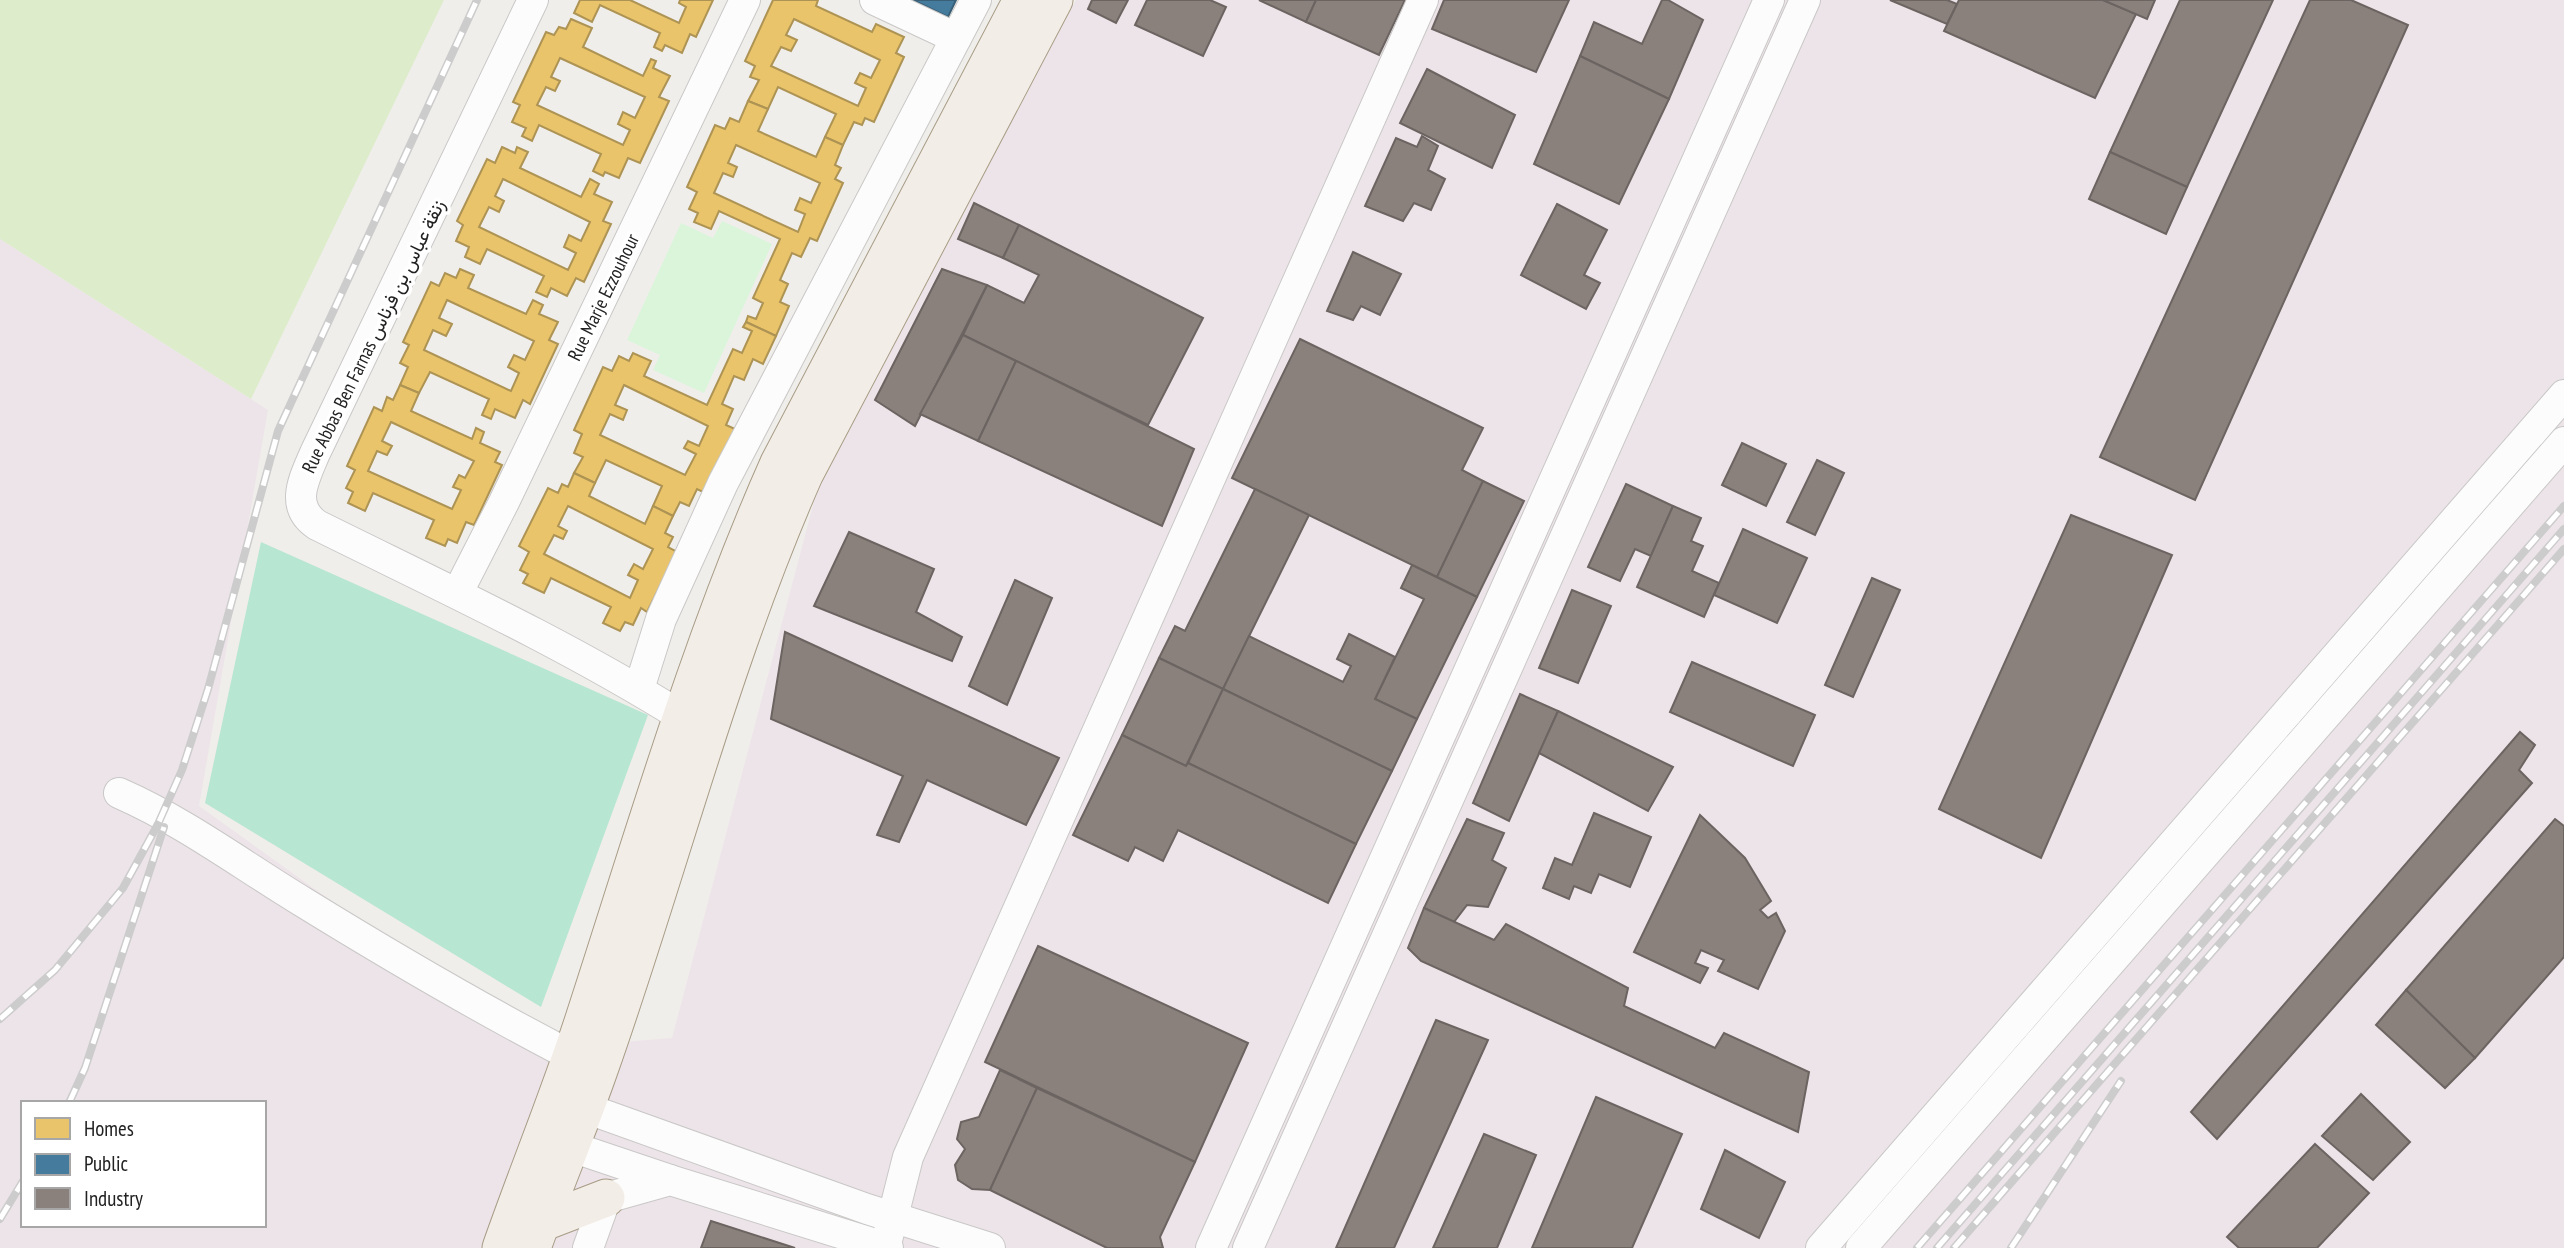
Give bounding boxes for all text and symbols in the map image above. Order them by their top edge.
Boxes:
street label: Rue Abbas Ben Farnas زنقة عباس بن فرناس [296,195,450,477]
street label: Rue Marje Ezzouhour [562,229,644,364]
legend [21,1101,266,1227]
text: Homes [84,1115,134,1142]
text: Public [84,1150,129,1177]
text: Industry [84,1185,143,1212]

